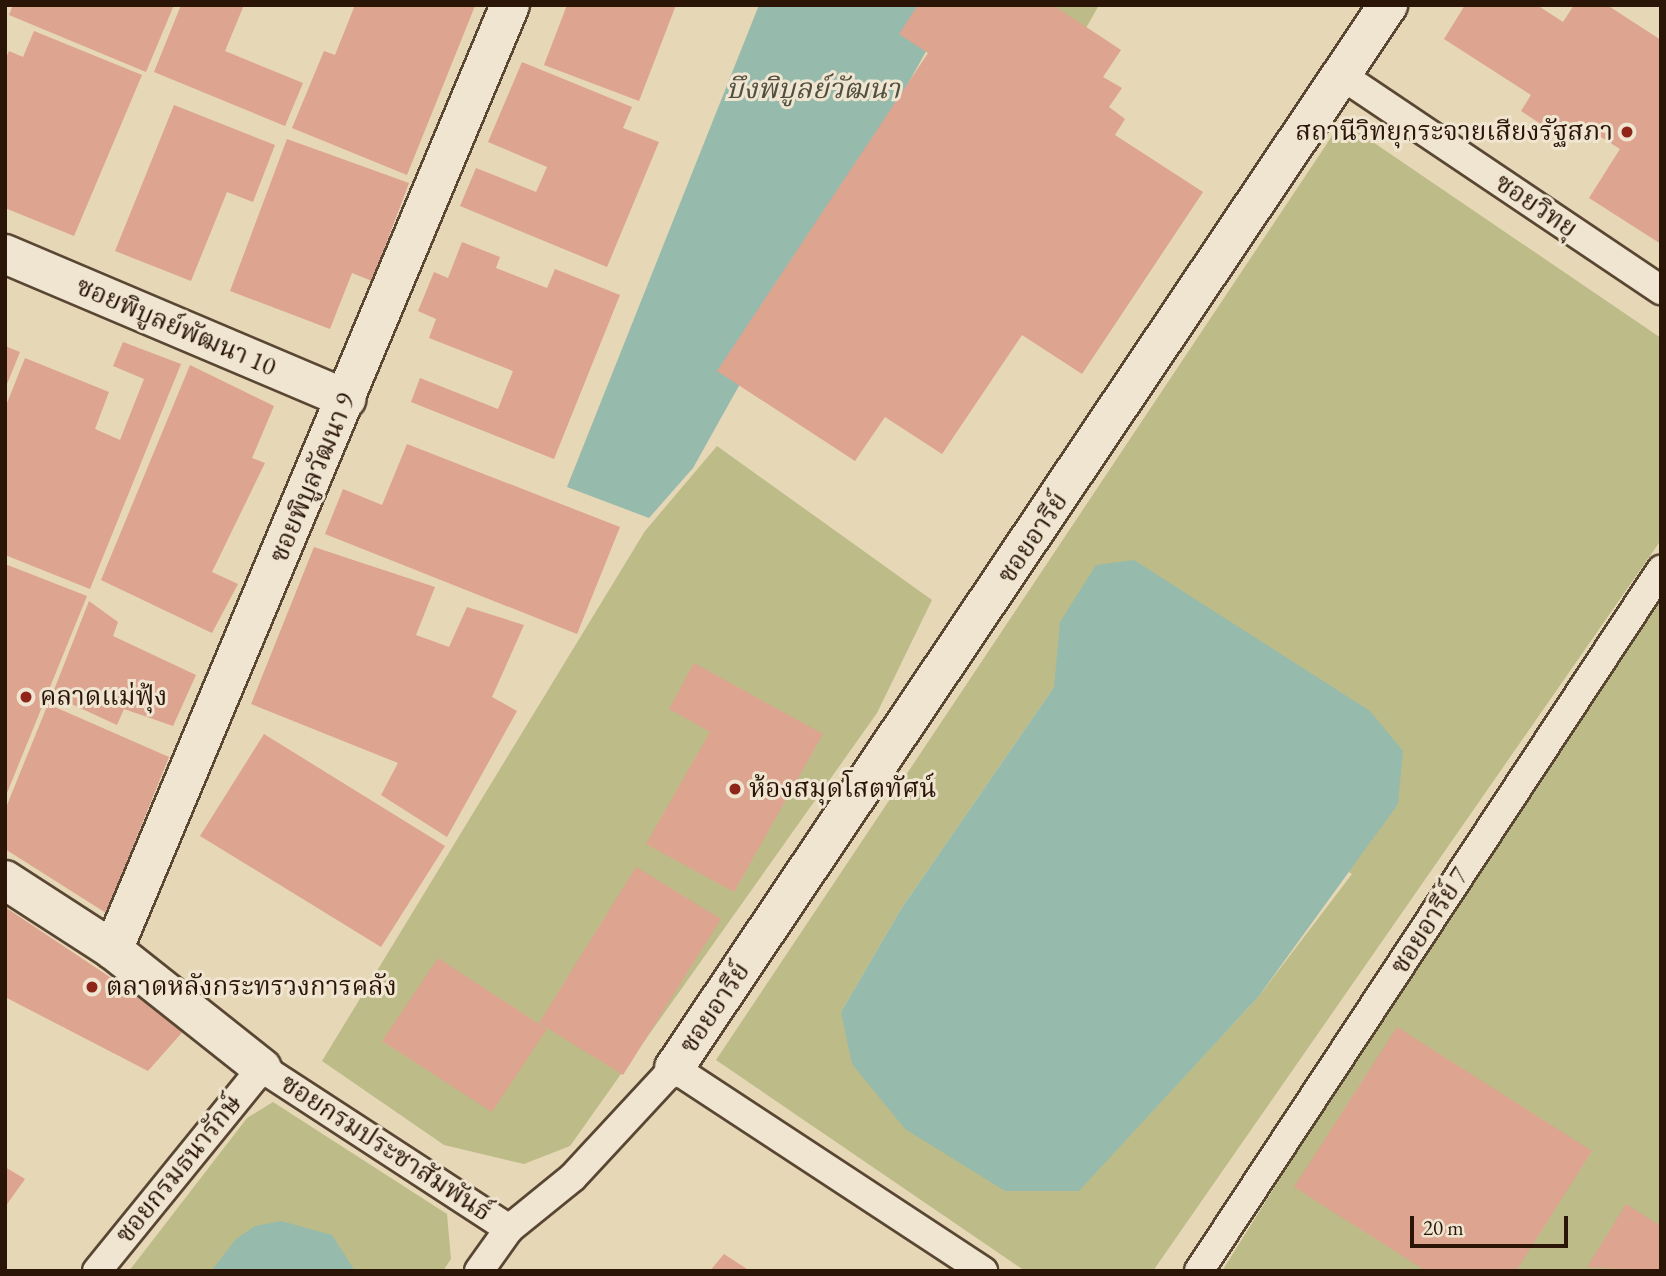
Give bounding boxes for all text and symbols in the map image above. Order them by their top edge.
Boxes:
water label: บึงพิบูลย์วัฒนา [726,71,900,105]
place label: สถานีวิทยุกระจายเสียงรัฐสภา [1295,116,1613,148]
marker: สถานีวิทยุกระจายเสียงรัฐสภา [1619,124,1635,140]
street label: ซอยวิทยุ [1489,167,1583,245]
street label: ซอยพิบูลย์พัฒนา 10 [71,271,281,383]
street label: ซอยพิบูลวัฒนา 9 [263,389,363,567]
street label: ซอยอารีย์ [991,487,1075,589]
place label: คลาดแม่ฟุ้ง [40,681,167,713]
marker: คลาดแม่ฟุ้ง [18,689,34,705]
place label: ห้องสมุดโสตทัศน์ [749,773,936,805]
marker: ห้องสมุดโสตทัศน์ [727,781,743,797]
street label: ซอยอารีย์ 7 [1384,862,1476,980]
street label: ซอยอารีย์ [673,957,757,1059]
place label: ตลาดหลังกระทรวงการคลัง [106,971,397,1003]
marker: ตลาดหลังกระทรวงการคลัง [84,979,100,995]
street label: ซอยกรมประชาสัมพันธ์ [274,1068,498,1228]
street label: ซอยกรมธนารักษ์ [109,1088,249,1250]
scale bar [1414,1202,1572,1246]
text: 20 m [1423,1214,1464,1241]

